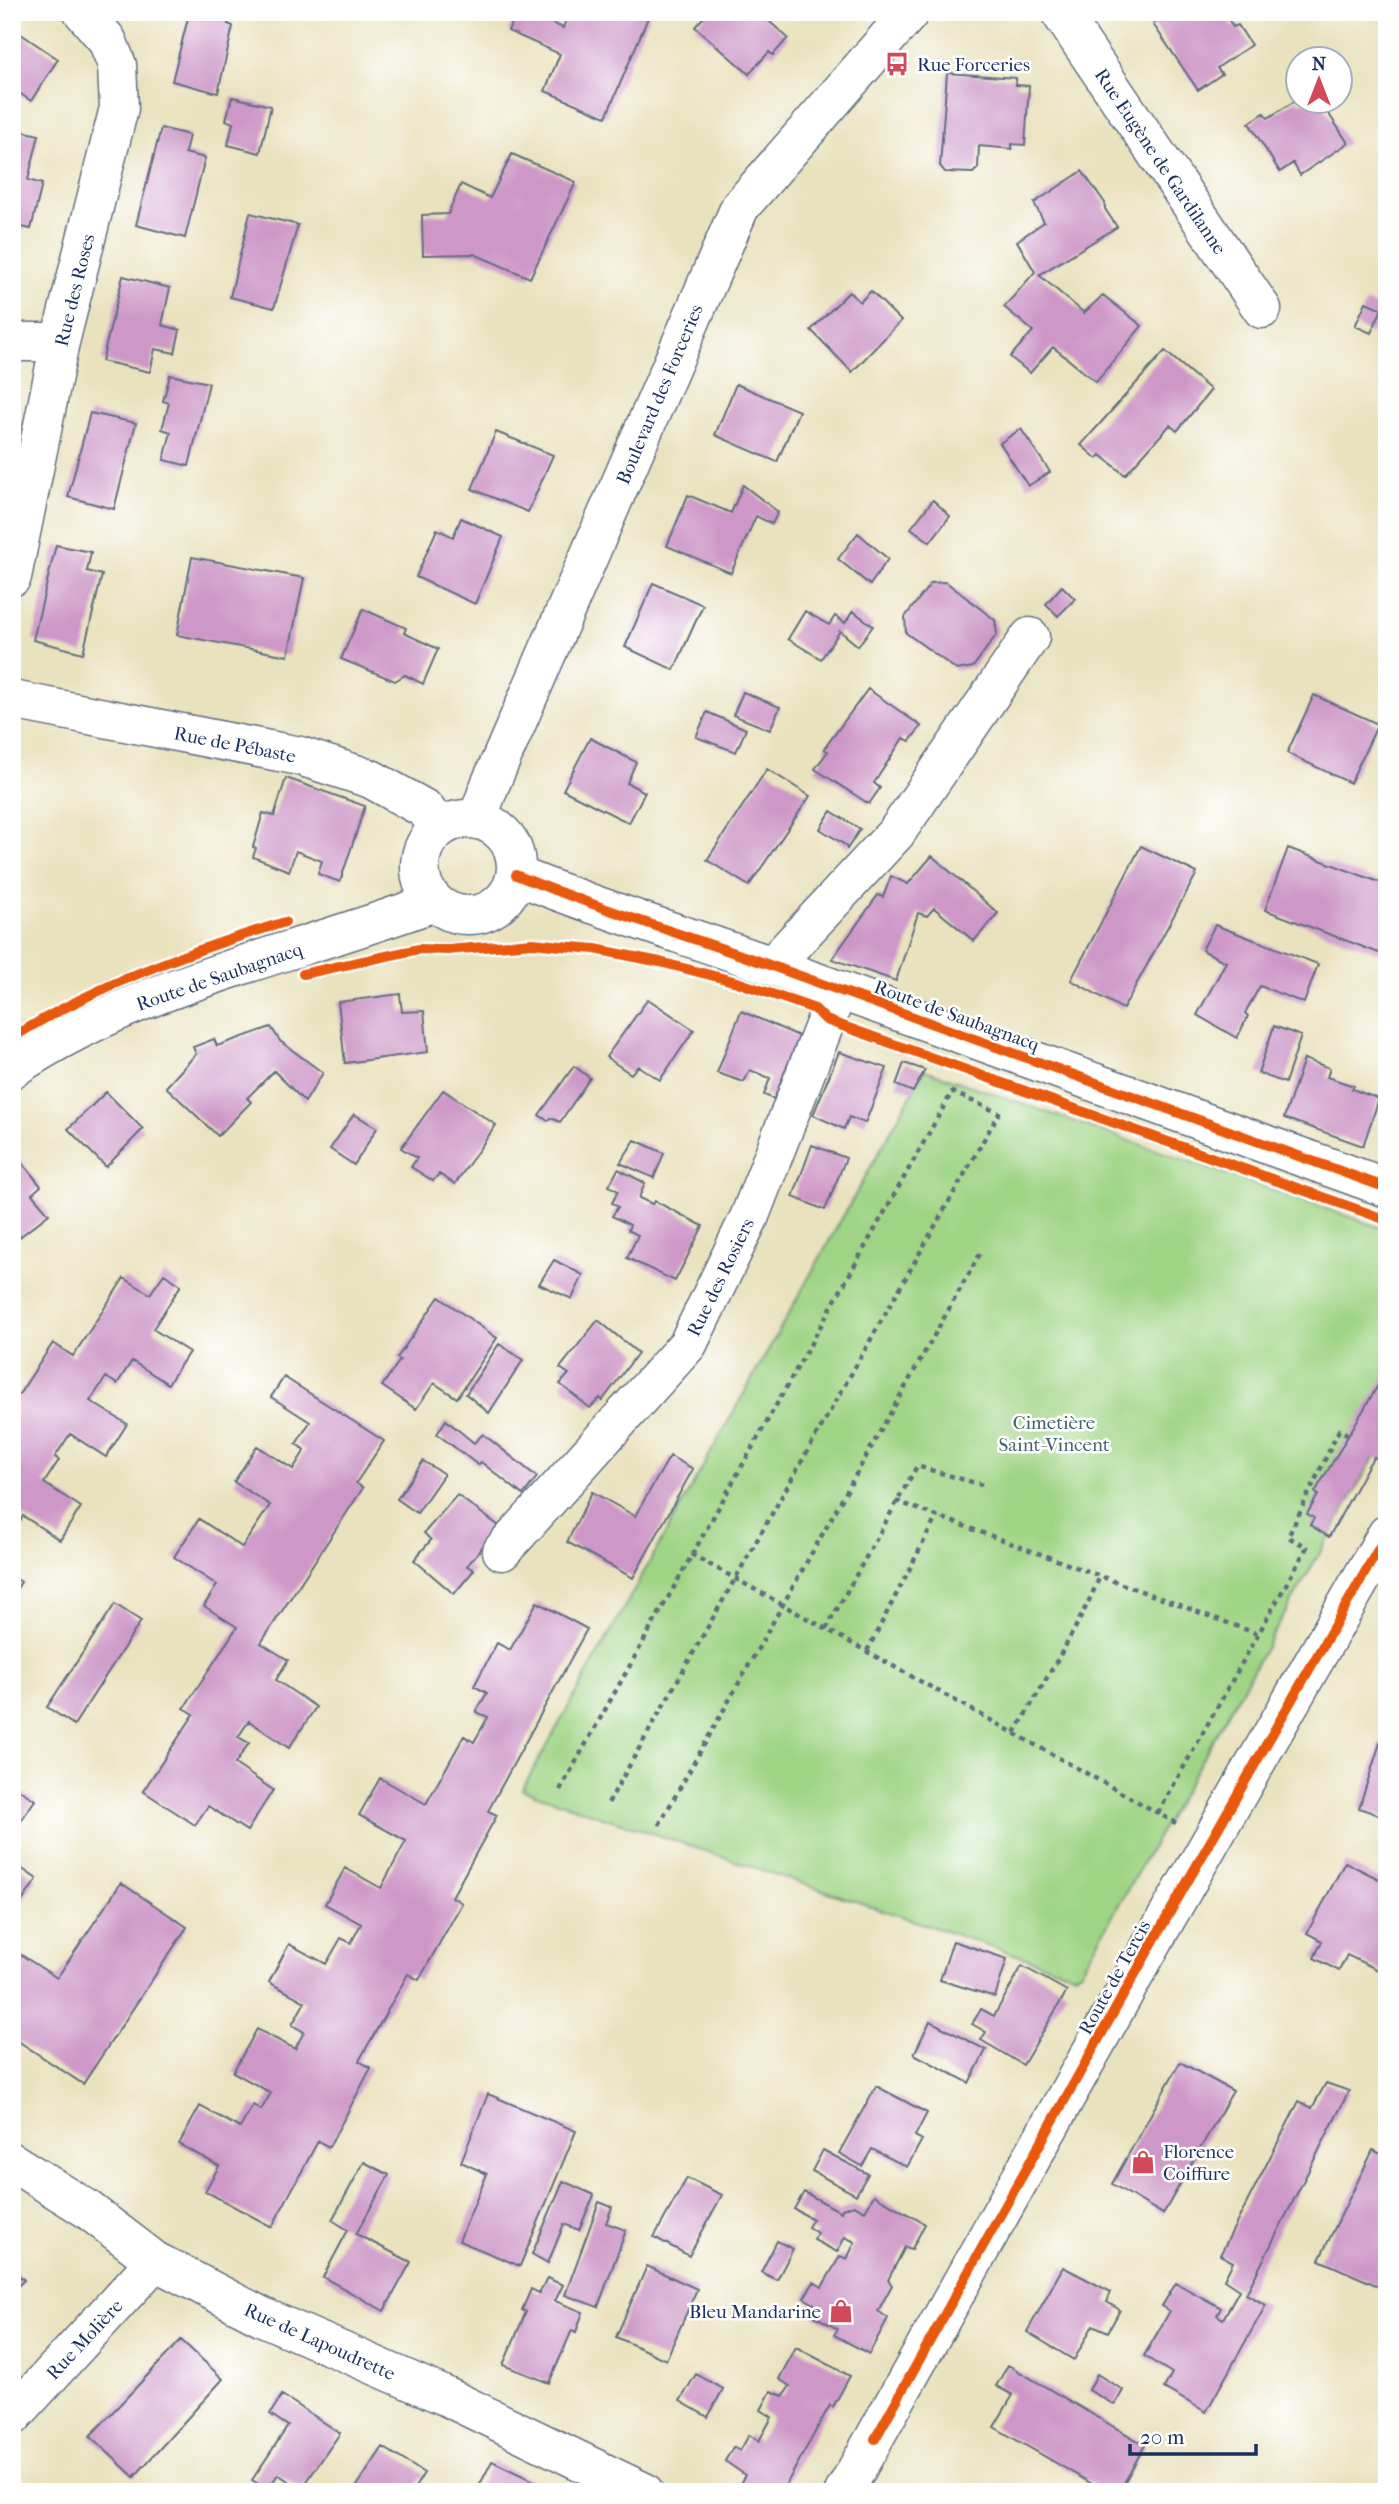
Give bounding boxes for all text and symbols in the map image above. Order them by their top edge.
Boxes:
north arrow [1284,46,1354,116]
bus stop icon: Rue Forceries [883,50,911,78]
text: N [1312,53,1327,75]
place label: Rue Forceries [917,54,1030,76]
street label: Rue Eugène de Gardilanne [1090,65,1231,259]
street label: Rue des Roses [50,232,100,349]
street label: Boulevard des Forceries [612,301,708,488]
street label: Rue de Pébaste [172,722,298,768]
street label: Route de Saubagnacq [133,938,306,1016]
street label: Route de Saubagnacq [871,976,1043,1056]
street label: Rue des Rosiers [683,1215,759,1340]
park label: Cimetière Saint-Vincent [998,1412,1110,1456]
street label: Route de Tercis [1074,1916,1155,2039]
place label: Florence Coiffure [1163,2141,1234,2185]
shop icon: Florence Coiffure [1129,2148,1157,2176]
street label: Rue Molière [42,2295,127,2384]
shop icon: Bleu Mandarine [827,2297,855,2325]
street label: Rue de Lapoudrette [241,2299,398,2385]
place label: Bleu Mandarine [689,2301,821,2323]
scale bar [1130,2413,1256,2457]
text: 20 m [1140,2425,1185,2449]

